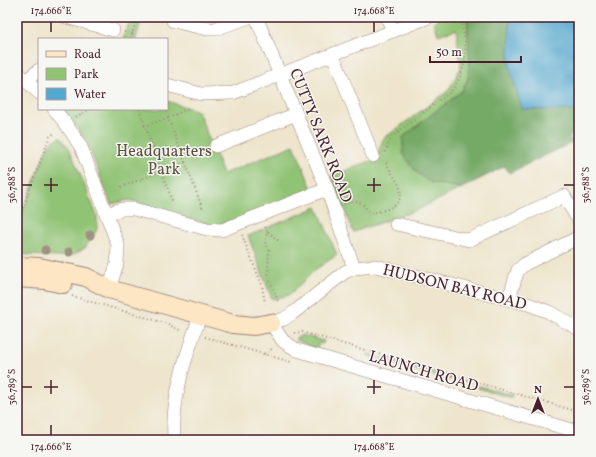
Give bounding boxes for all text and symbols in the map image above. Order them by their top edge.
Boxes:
text: 174.666°E [31,4,72,18]
text: 174.668°E [353,4,395,18]
legend [38,38,168,110]
scale bar [430,38,521,64]
text: 50 m [436,45,462,61]
text: Road [74,47,101,63]
street label: CUTTY SARK ROAD [283,65,357,207]
text: Park [74,67,99,83]
text: Water [74,87,106,103]
park label: Headquarters Park [116,141,212,181]
text: 36.788°S [5,167,19,203]
text: 36.788°S [579,167,593,203]
street label: HUDSON BAY ROAD [380,259,529,317]
street label: LAUNCH ROAD [366,346,481,398]
text: 36.789°S [5,369,19,405]
text: 36.789°S [579,369,593,405]
north arrow [518,379,558,419]
text: N [534,383,542,398]
text: 174.666°E [31,440,72,454]
text: 174.668°E [353,440,395,454]

